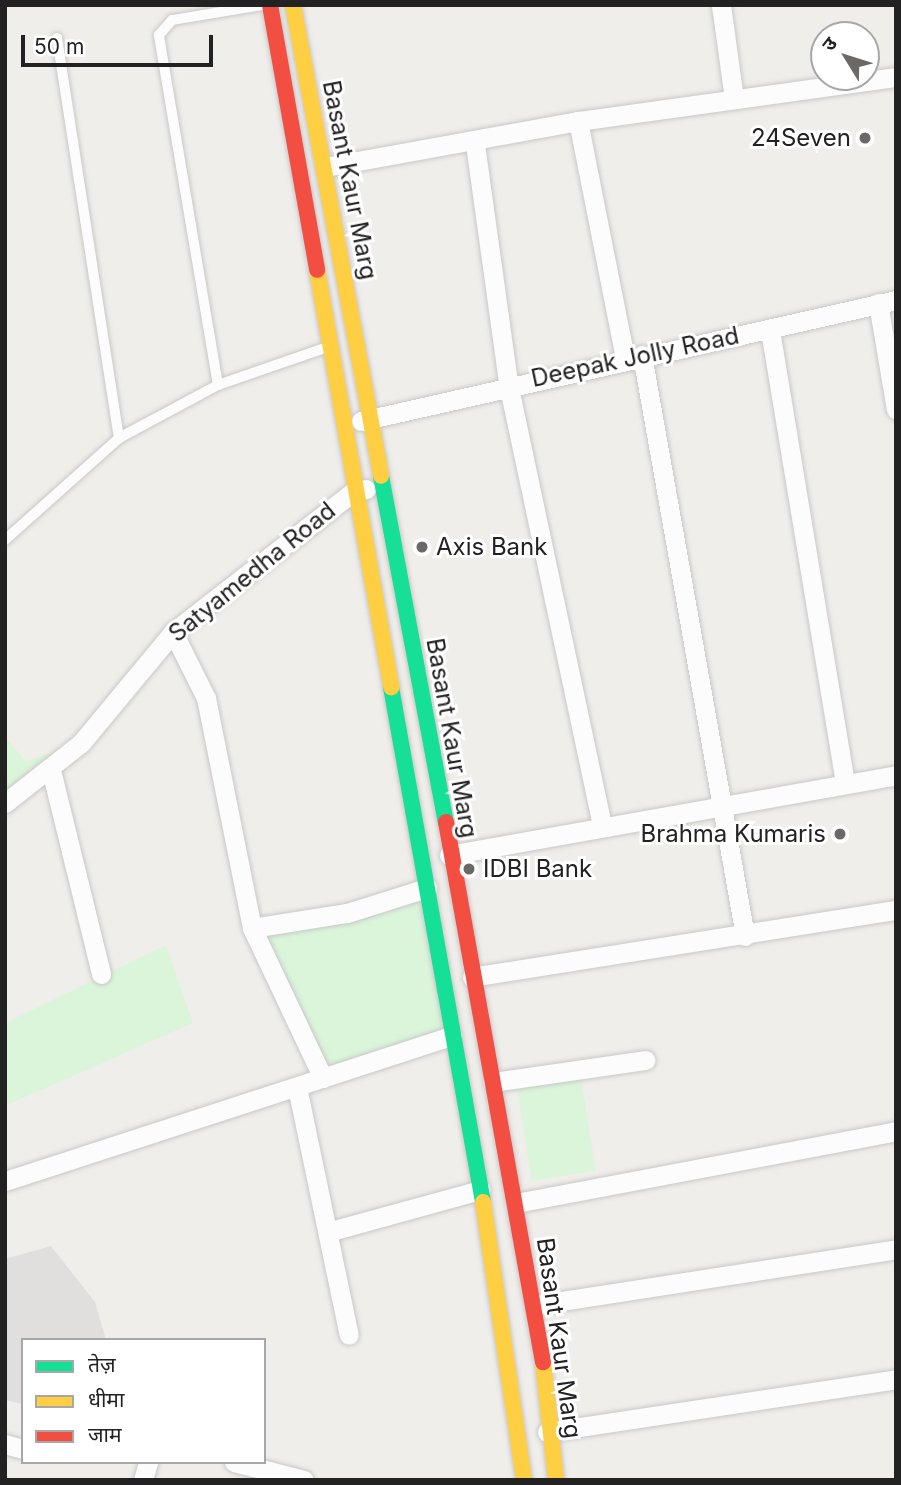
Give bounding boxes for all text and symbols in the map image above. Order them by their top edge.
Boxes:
scale bar [24,21,217,65]
north arrow [810,21,880,91]
text: उ [817,33,842,55]
text: 50 m [34,34,84,59]
street label: Basant Kaur Marg [317,78,383,282]
place label: 24Seven [751,124,851,152]
marker: 24Seven [857,130,873,146]
street label: Deepak Jolly Road [529,321,741,393]
street label: Satyamedha Road [163,496,341,648]
place label: Axis Bank [436,533,547,561]
marker: Axis Bank [414,539,430,555]
street label: Basant Kaur Marg [420,636,484,840]
place label: Brahma Kumaris [640,820,826,848]
marker: Brahma Kumaris [832,826,848,842]
place label: IDBI Bank [483,855,592,883]
marker: IDBI Bank [461,861,477,877]
street label: Basant Kaur Marg [531,1236,587,1440]
legend [21,1338,266,1464]
text: तेज़ [88,1352,116,1377]
text: धीमा [88,1387,124,1412]
text: जाम [88,1422,122,1447]

